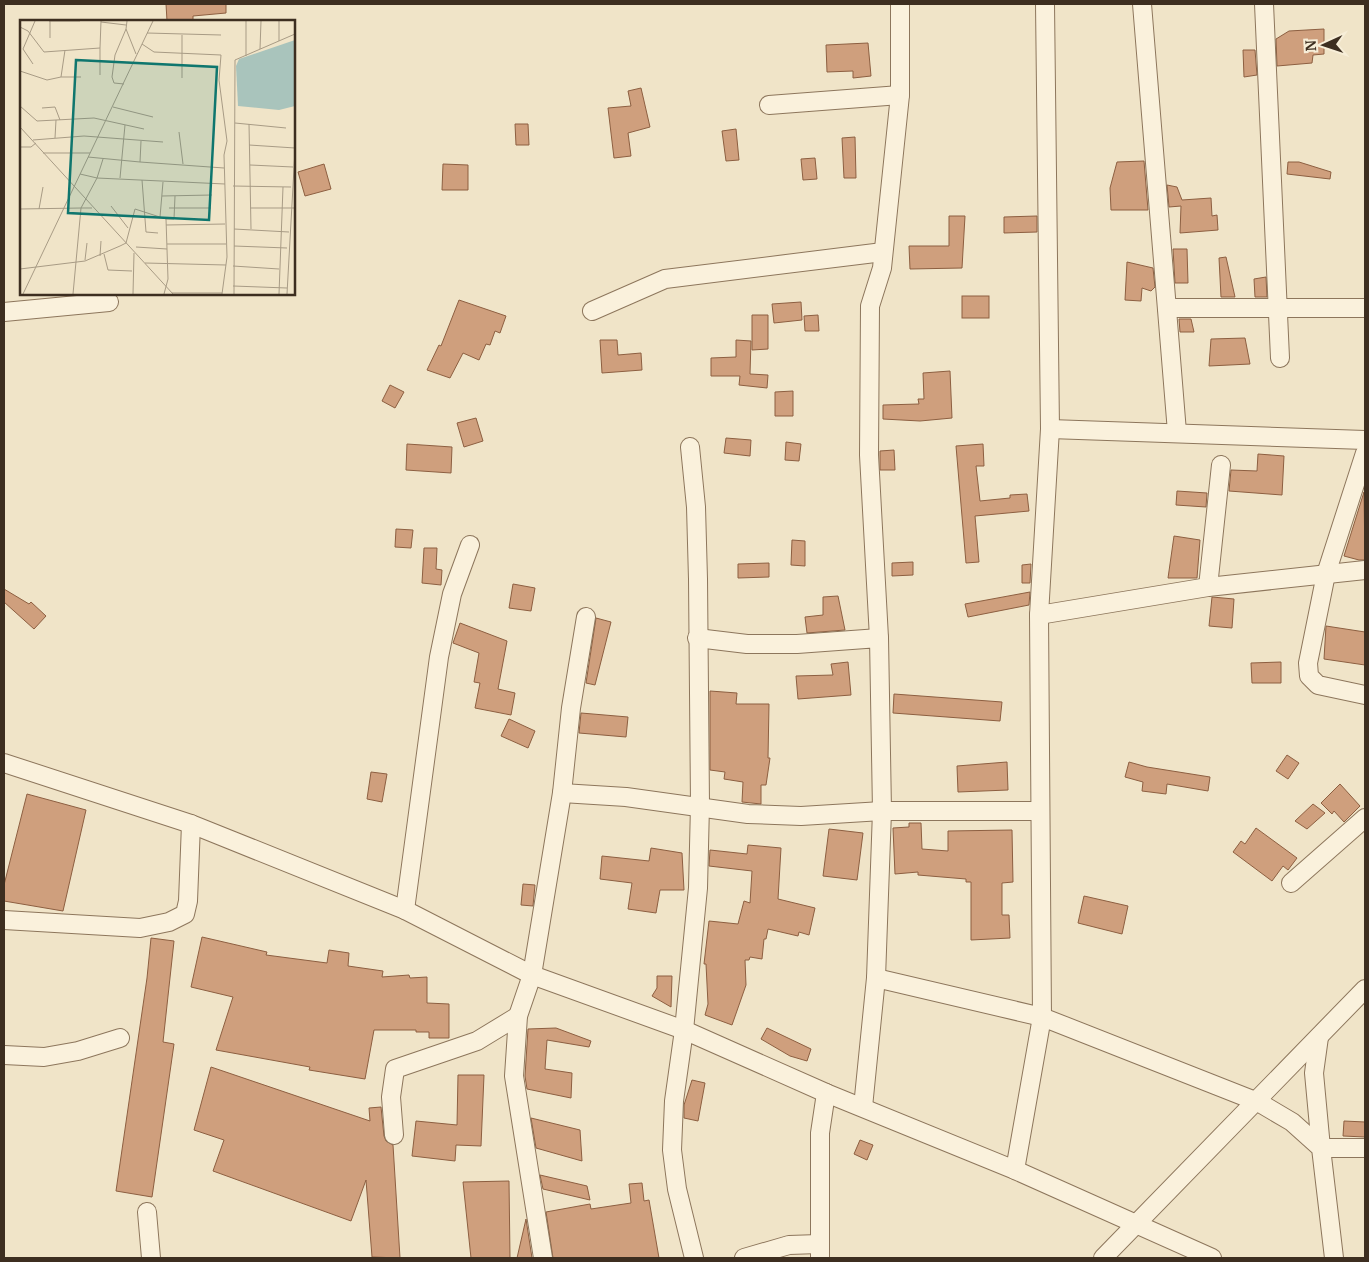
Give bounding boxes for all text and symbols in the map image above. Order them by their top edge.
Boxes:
inset map [20,20,295,295]
north arrow [1299,20,1349,70]
text: N [1302,40,1320,52]

